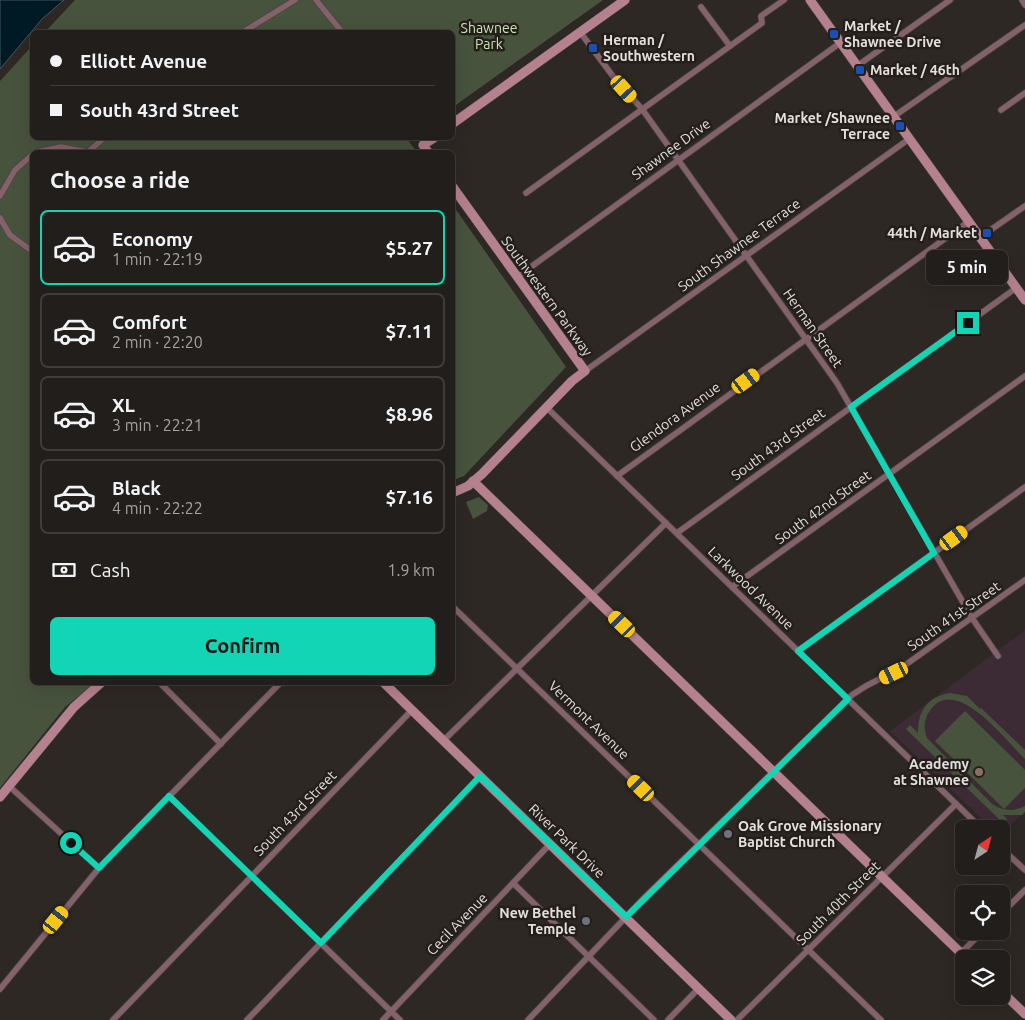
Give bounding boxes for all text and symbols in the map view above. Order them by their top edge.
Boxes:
place label: Market / Shawnee Drive [844,18,941,50]
park label: Shawnee Park [461,20,517,52]
marker: Market / Shawnee Drive [828,28,840,40]
place label: Herman / Southwestern [603,32,695,64]
marker: Herman / Southwestern [587,42,599,54]
text: Elliott Avenue [80,50,207,72]
place label: Market / 46th [870,62,960,78]
marker: Market / 46th [854,64,866,76]
car [608,73,639,105]
text: South 43rd Street [80,99,239,121]
place label: Market /Shawnee Terrace [775,110,890,142]
street label: Shawnee Drive [629,115,713,183]
marker: Market /Shawnee Terrace [894,120,906,132]
text: Choose a ride [50,167,190,192]
street label: South Shawnee Terrace [675,195,803,295]
icon: car [52,225,97,270]
place label: 44th / Market [887,225,977,241]
marker: 44th / Market [981,227,993,239]
text: Economy [112,228,193,250]
street label: Southwestern Parkway [498,233,596,359]
text: $5.27 [385,237,433,259]
text: 1 min · 22:19 [112,250,203,268]
callout: 5 min [927,250,1009,286]
text: 5 min [947,258,987,276]
street label: Herman Street [780,286,846,371]
icon: car [52,308,97,353]
text: Comfort [112,311,187,333]
route end [957,312,979,334]
text: $7.11 [385,320,433,342]
text: 2 min · 22:20 [112,333,203,351]
car [729,366,762,396]
street label: Glendora Avenue [627,379,723,455]
icon: car [52,391,97,436]
text: XL [112,394,135,416]
text: $8.96 [385,403,433,425]
street label: South 43rd Street [728,404,828,483]
text: 3 min · 22:21 [112,416,203,434]
street label: South 42nd Street [772,467,874,547]
icon: car [52,474,97,519]
text: Black [112,477,161,499]
text: $7.16 [385,486,433,508]
text: 4 min · 22:22 [112,499,203,517]
car [937,523,970,553]
street label: Larkwood Avenue [705,543,797,633]
icon: cash [50,556,78,584]
text: Cash [90,559,131,581]
text: 1.9 km [387,561,435,579]
street label: South 41st Street [904,578,1004,654]
car [605,608,638,640]
button: Confirm [50,617,435,675]
car [877,660,910,686]
street label: Vermont Avenue [545,678,633,762]
place label: Academy at Shawnee [893,756,970,788]
marker: Academy at Shawnee [973,766,985,778]
street label: South 43rd Street [250,767,340,859]
car [624,772,657,804]
street label: River Park Drive [526,801,608,881]
place label: Oak Grove Missionary Baptist Church [738,818,882,850]
north arrow [955,820,1010,875]
map controls [955,820,1010,1005]
marker: Oak Grove Missionary Baptist Church [722,828,734,840]
route start [60,832,82,854]
street label: South 40th Street [793,857,884,948]
button: locate [955,885,1010,940]
street label: Cecil Avenue [423,890,491,958]
car [40,904,71,936]
place label: New Bethel Temple [499,905,576,937]
marker: New Bethel Temple [580,915,592,927]
button: layers [955,950,1010,1005]

